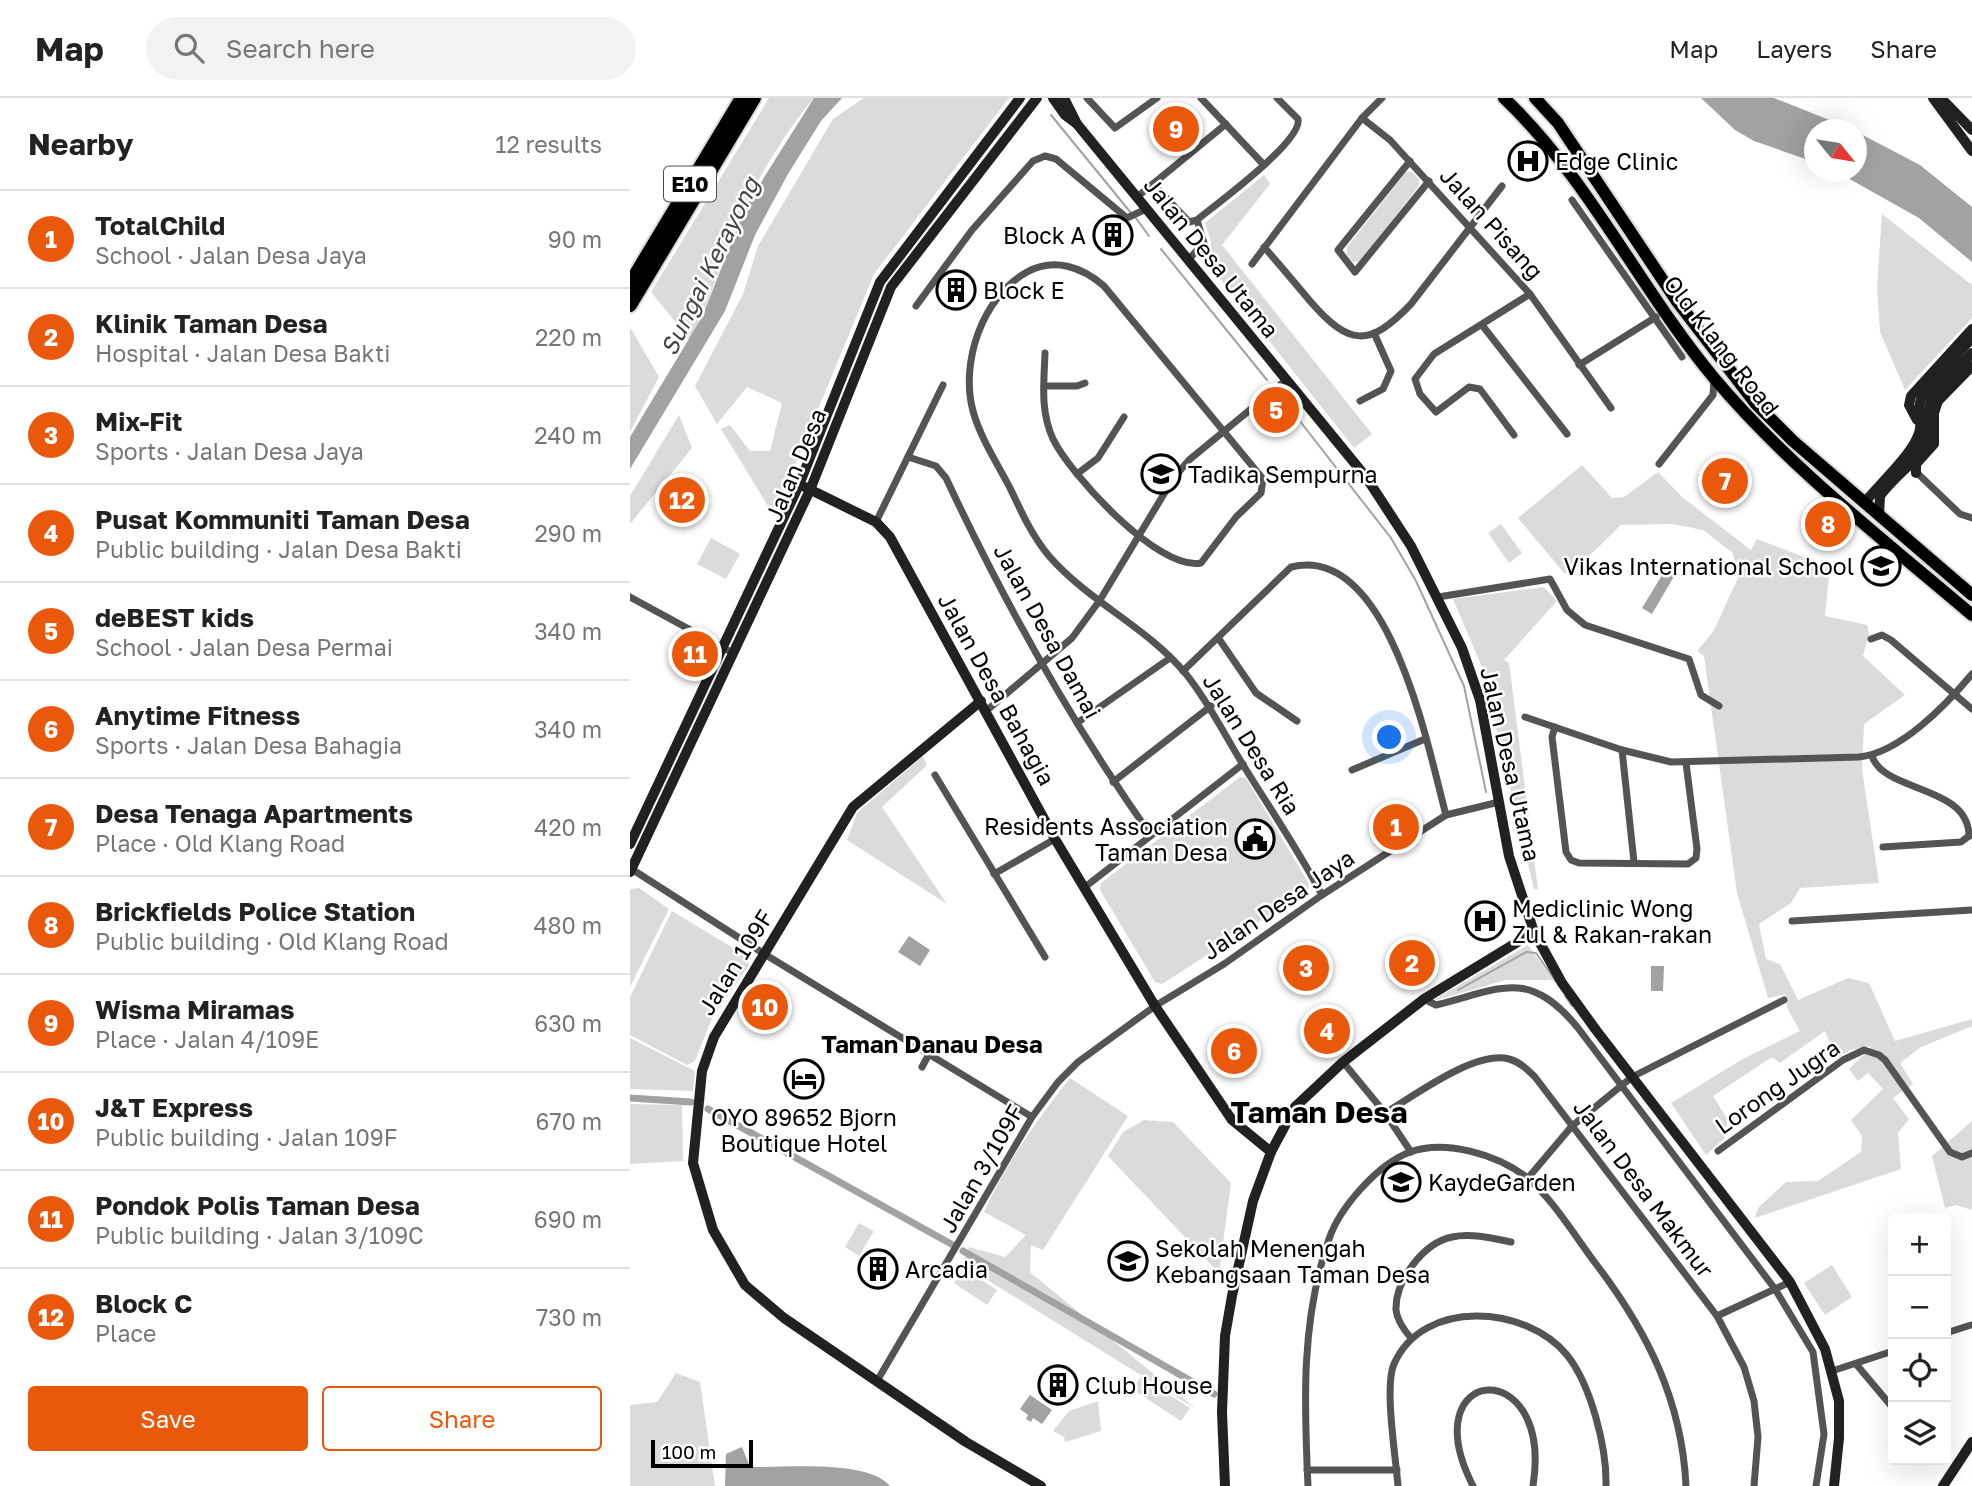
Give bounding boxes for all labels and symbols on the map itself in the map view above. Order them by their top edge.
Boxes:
pin: 9 [1153,103,1199,155]
north arrow [1804,119,1867,182]
hospital icon: Edge Clinic [1507,140,1549,182]
place label: Edge Clinic [1555,147,1678,175]
street label: Jalan Pisang [1435,161,1549,285]
road number: E10 [664,166,716,202]
water label: Sungai Kerayong [653,170,767,360]
street label: Jalan Desa Utama [1139,171,1285,343]
building icon: Block A [1092,214,1134,256]
place label: Block A [1003,221,1086,249]
building icon: Block E [935,269,977,311]
street label: Old Klang Road [1659,269,1785,421]
place label: Block E [983,276,1065,304]
pin: 5 [1253,384,1299,436]
street label: Jalan Desa [759,404,831,526]
school or university icon: Tadika Sempurna [1140,453,1182,495]
pin: 7 [1702,455,1748,507]
place label: Tadika Sempurna [1188,460,1378,488]
pin: 12 [659,474,705,526]
pin: 8 [1805,498,1851,550]
street label: Jalan Desa Damai [988,539,1108,723]
school or university icon: Vikas International School [1860,545,1902,587]
place label: Vikas International School [1563,552,1854,580]
street label: Jalan Desa Bahagia [933,588,1061,790]
pin: 11 [672,628,718,680]
street label: Jalan Desa Utama [1475,664,1547,864]
street label: Jalan Desa Ria [1197,668,1307,820]
your location [1372,720,1406,754]
pin: 1 [1373,801,1419,853]
place label: Residents Association Taman Desa [984,812,1228,866]
public building icon: Residents Association Taman Desa [1234,818,1276,860]
street label: Jalan Desa Jaya [1197,843,1359,965]
place label: Mediclinic Wong Zul & Rakan-rakan [1512,894,1712,948]
hospital icon: Mediclinic Wong Zul & Rakan-rakan [1464,900,1506,942]
street label: Jalan 109F [692,904,778,1020]
pin: 2 [1389,937,1435,989]
pin: 3 [1283,942,1329,994]
pin: 10 [742,981,788,1033]
pin: 4 [1304,1005,1350,1057]
pin: 6 [1211,1025,1257,1077]
district label: Taman Danau Desa [821,1029,1043,1058]
street label: Lorong Jugra [1709,1033,1845,1139]
hotel icon: OYO 89652 Bjorn Boutique Hotel [783,1058,825,1100]
district label: Taman Desa [1230,1094,1408,1130]
street label: Jalan Desa Makmur [1568,1094,1720,1282]
street label: Jalan 3/109F [933,1099,1029,1237]
place label: OYO 89652 Bjorn Boutique Hotel [711,1103,897,1157]
school or university icon: KaydeGarden [1380,1161,1422,1203]
place label: KaydeGarden [1428,1168,1576,1196]
place label: Sekolah Menengah Kebangsaan Taman Desa [1155,1234,1430,1288]
school or university icon: Sekolah Menengah Kebangsaan Taman Desa [1107,1240,1149,1282]
building icon: Arcadia [857,1248,899,1290]
place label: Arcadia [905,1255,988,1283]
building icon: Club House [1037,1364,1079,1406]
place label: Club House [1085,1371,1213,1399]
scale bar [651,1437,752,1469]

